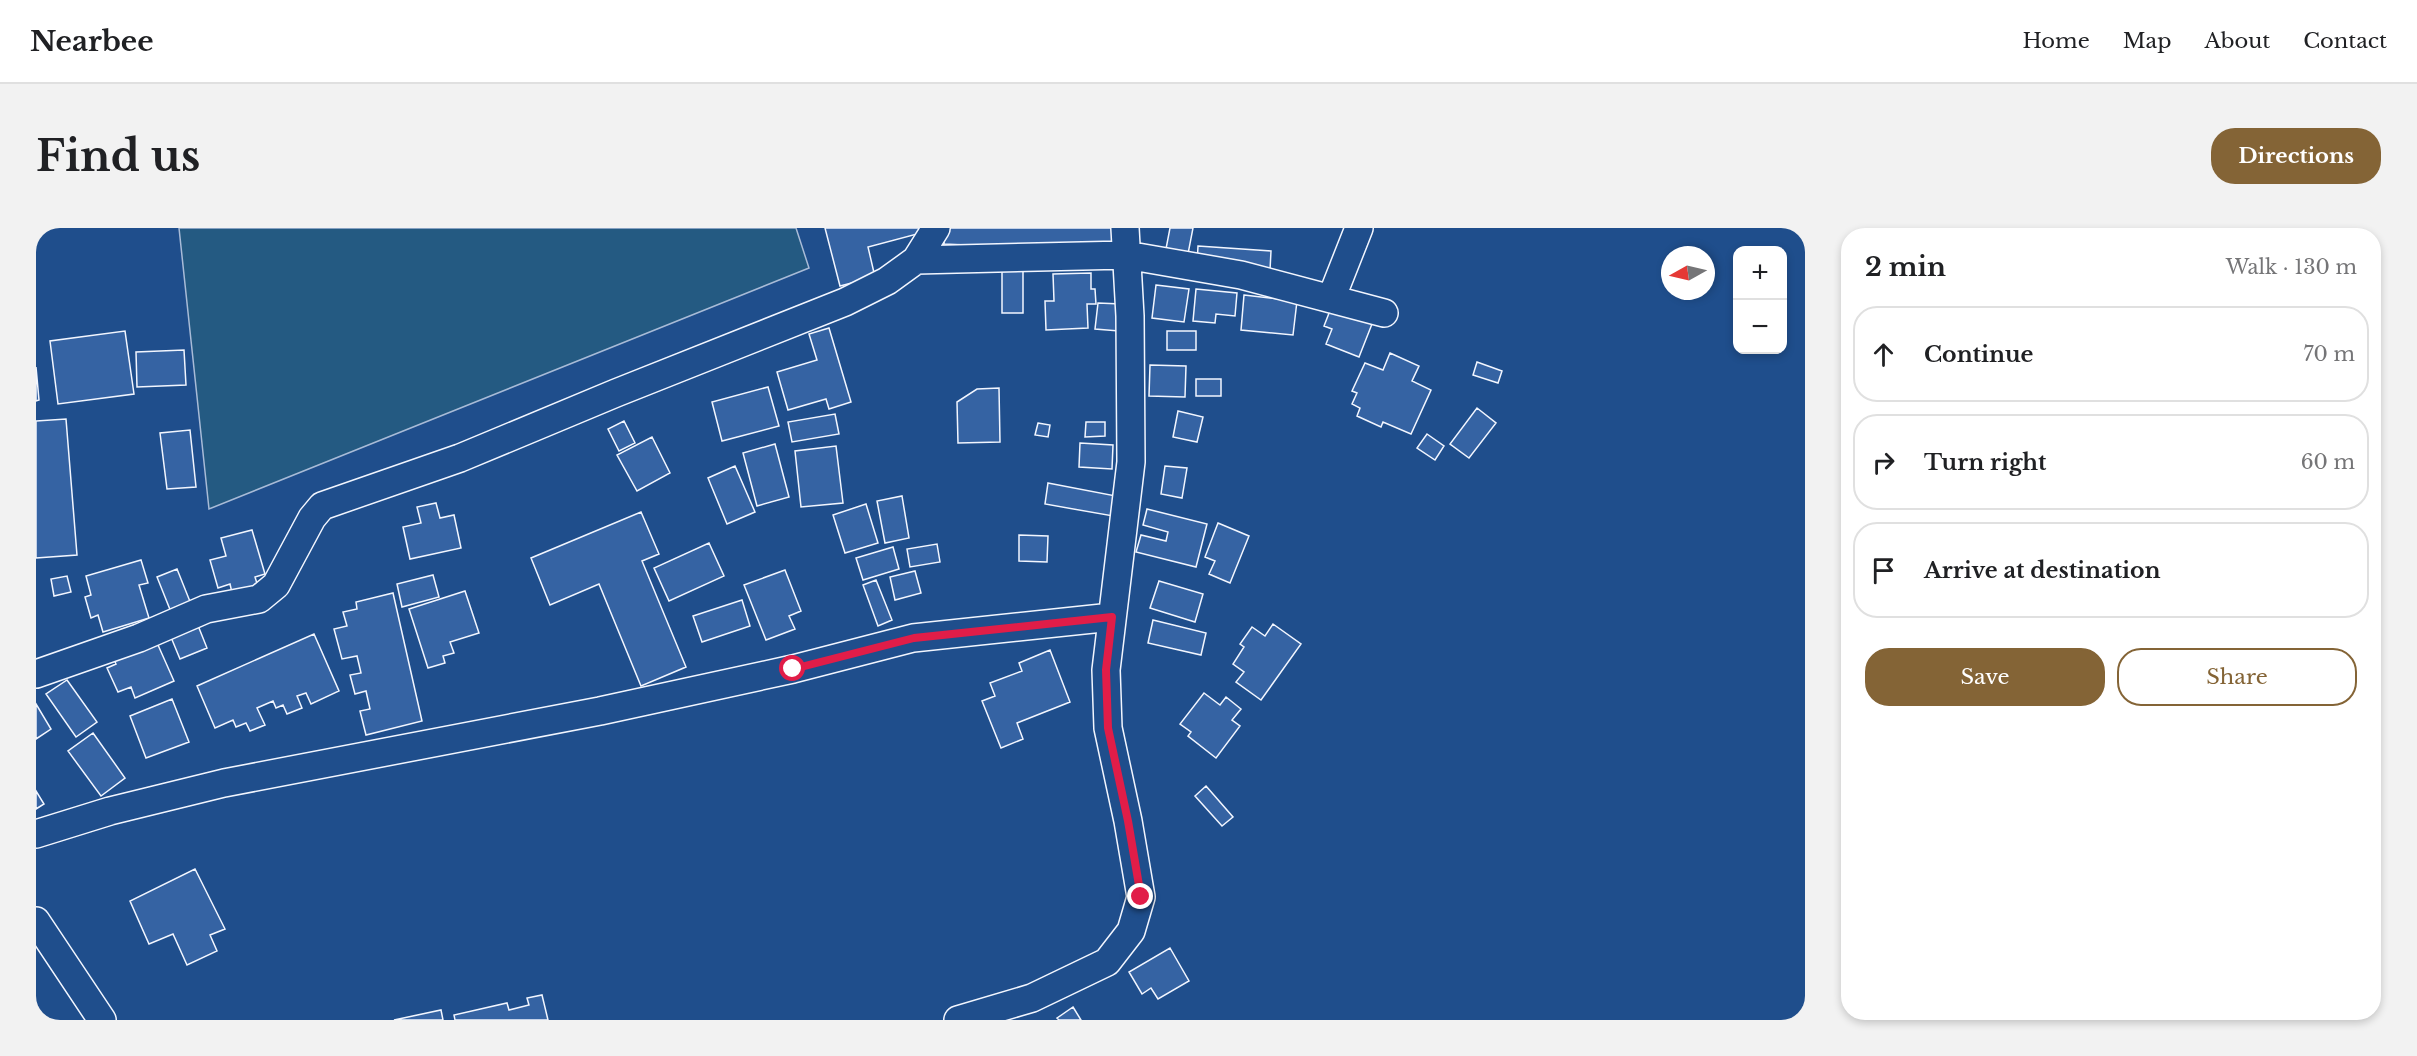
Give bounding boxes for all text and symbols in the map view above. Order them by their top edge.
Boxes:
text: Nearbee [30,24,154,59]
text: Home [2023,28,2090,54]
text: Map [2123,28,2171,54]
text: About [2204,28,2270,54]
text: Contact [2303,28,2387,54]
button: Directions [2211,128,2381,184]
text: Find us [36,130,200,182]
north arrow [1661,246,1715,300]
map controls [1733,246,1787,354]
button: + [1733,246,1787,300]
text: 2 min [1865,251,1946,283]
text: Walk · 130 m [2226,255,2357,279]
button: − [1733,300,1787,354]
icon: ahead [1867,338,1900,371]
text: Continue [1924,341,2033,368]
text: 70 m [2303,342,2355,366]
icon: right [1867,446,1900,479]
text: Turn right [1924,449,2046,476]
text: 60 m [2301,450,2355,474]
icon: arrive [1867,554,1900,587]
text: Arrive at destination [1924,557,2161,584]
button: Save [1865,648,2105,706]
button: Share [2117,648,2357,706]
route start [779,655,805,681]
route end [1127,883,1153,909]

